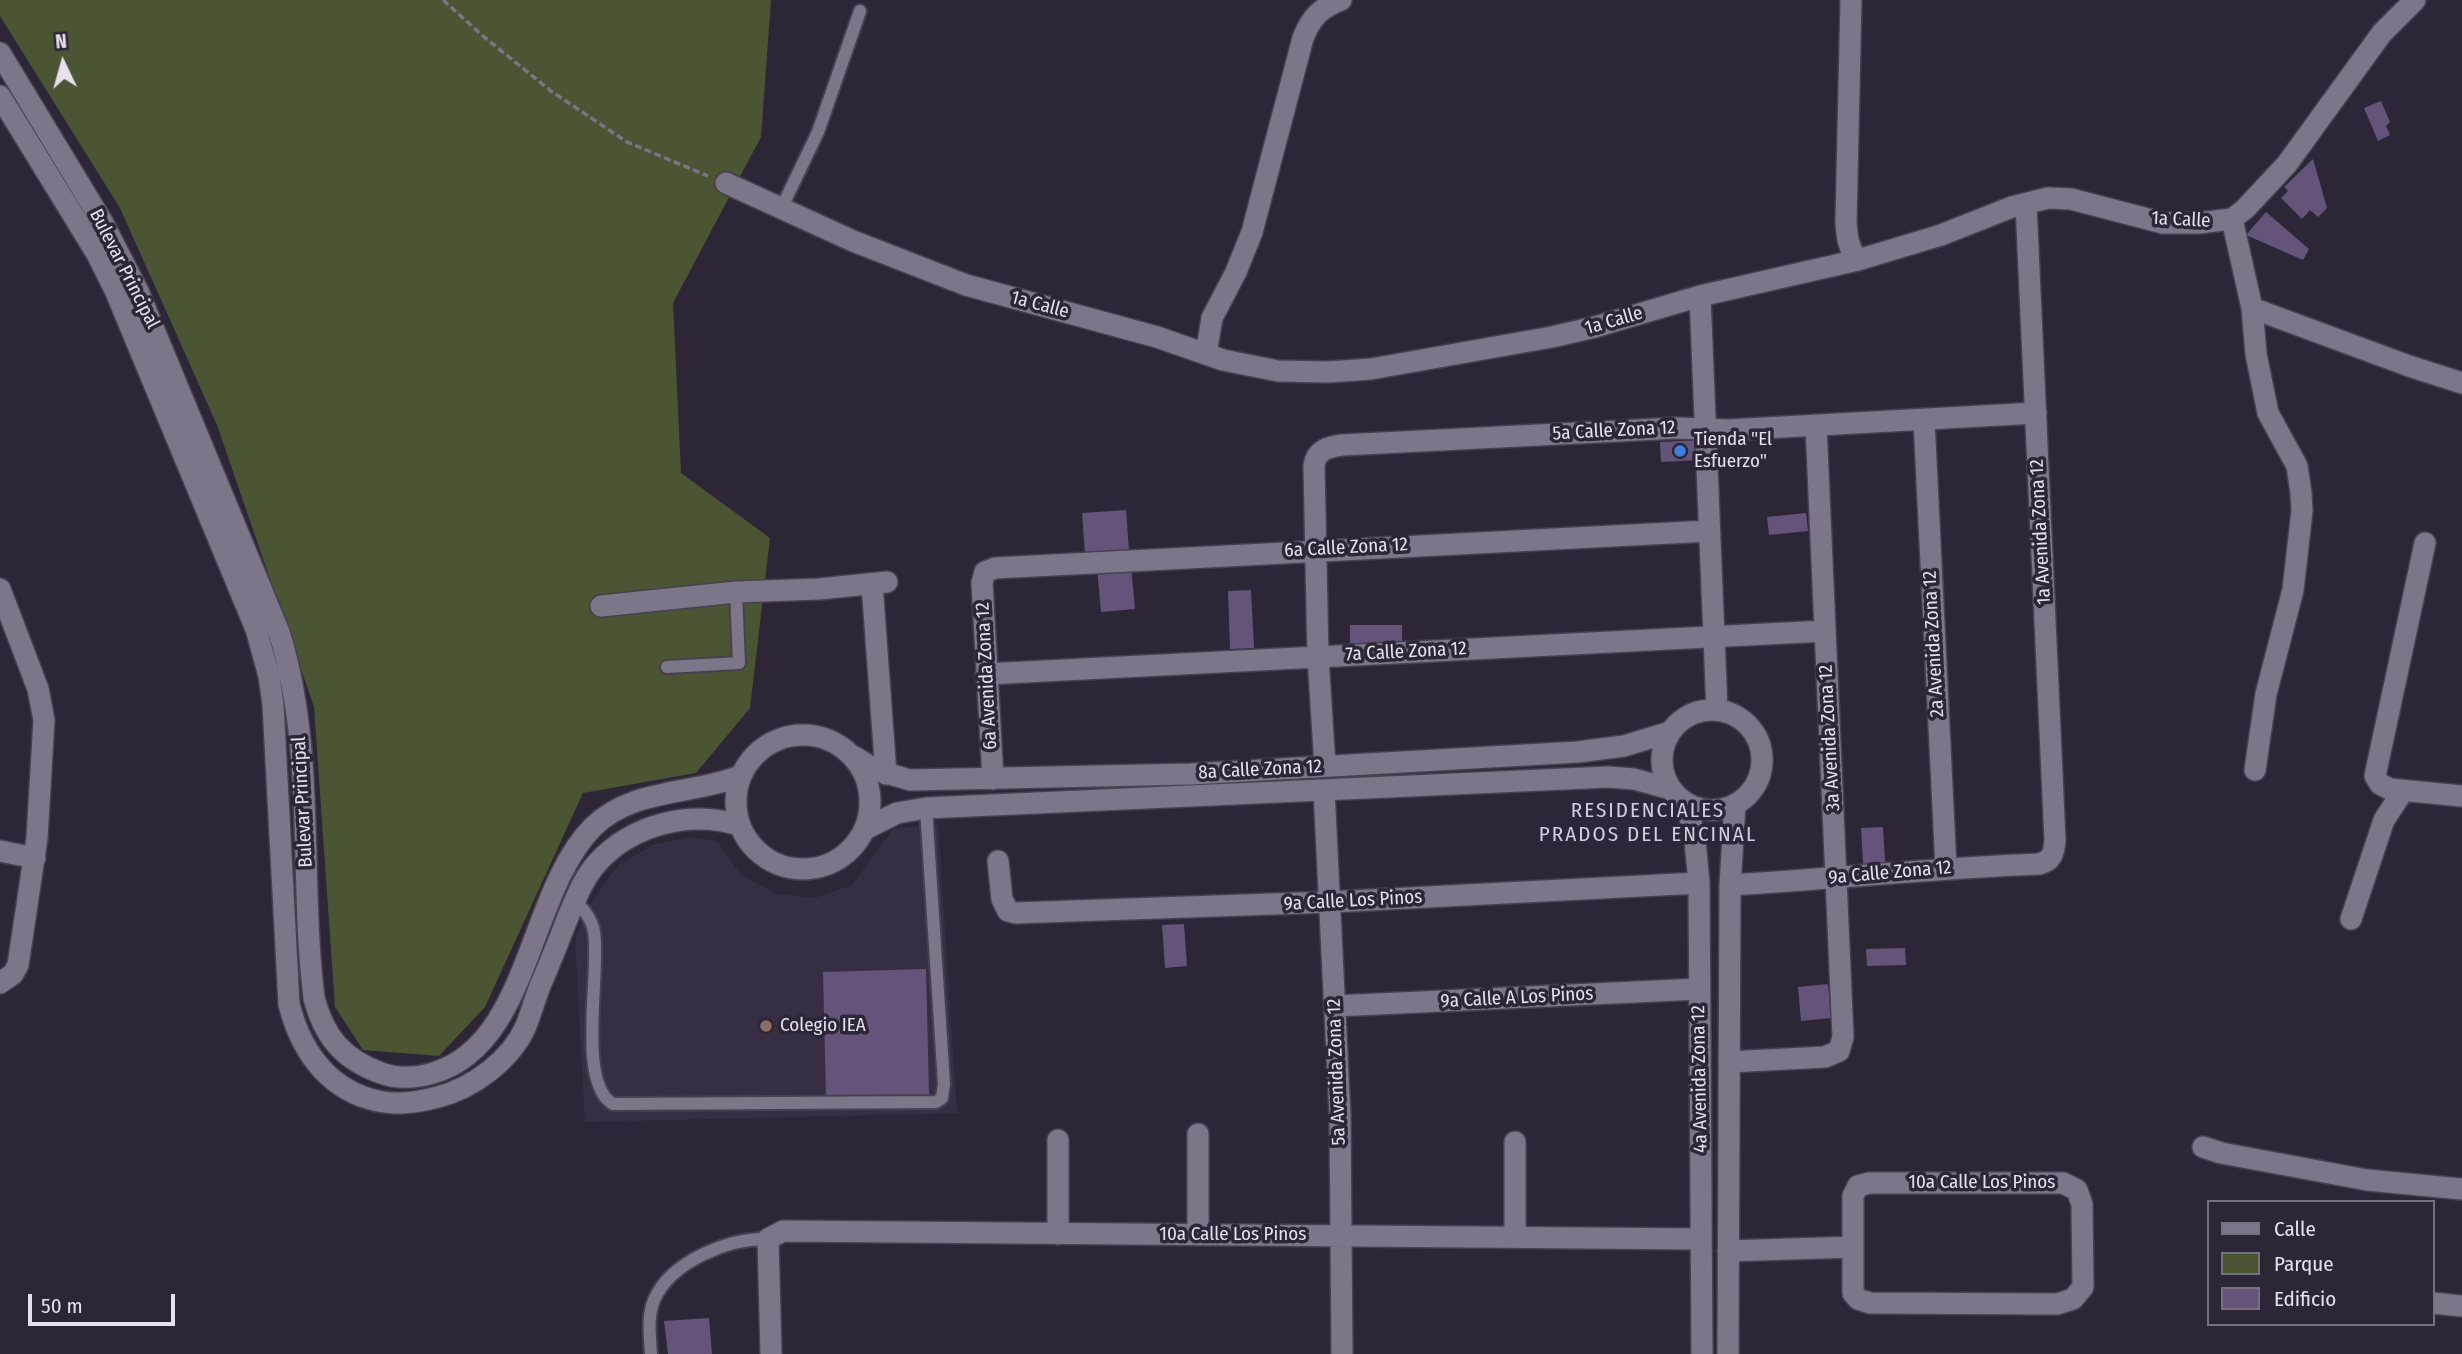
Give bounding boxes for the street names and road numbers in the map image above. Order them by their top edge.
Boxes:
street label: Bulevar Principal [84,205,164,333]
street label: 1a Calle [2151,207,2211,233]
street label: 1a Calle [1009,286,1071,324]
street label: 1a Calle [1582,302,1646,340]
street label: 5a Calle Zona 12 [1552,416,1676,446]
street label: 1a Avenida Zona 12 [2026,459,2056,605]
street label: 6a Calle Zona 12 [1284,533,1408,563]
street label: 2a Avenida Zona 12 [1919,570,1949,718]
street label: 6a Avenida Zona 12 [972,602,1002,750]
street label: 7a Calle Zona 12 [1345,637,1467,667]
street label: 3a Avenida Zona 12 [1815,664,1845,812]
street label: Bulevar Principal [288,736,318,868]
street label: 8a Calle Zona 12 [1198,755,1322,785]
street label: 9a Calle Zona 12 [1828,856,1952,890]
street label: 9a Calle Los Pinos [1283,886,1423,916]
street label: 9a Calle A Los Pinos [1440,983,1594,1013]
street label: 5a Avenida Zona 12 [1323,998,1351,1146]
street label: 4a Avenida Zona 12 [1687,1005,1713,1153]
street label: 10a Calle Los Pinos [1909,1172,2055,1194]
street label: 10a Calle Los Pinos [1160,1224,1306,1246]

